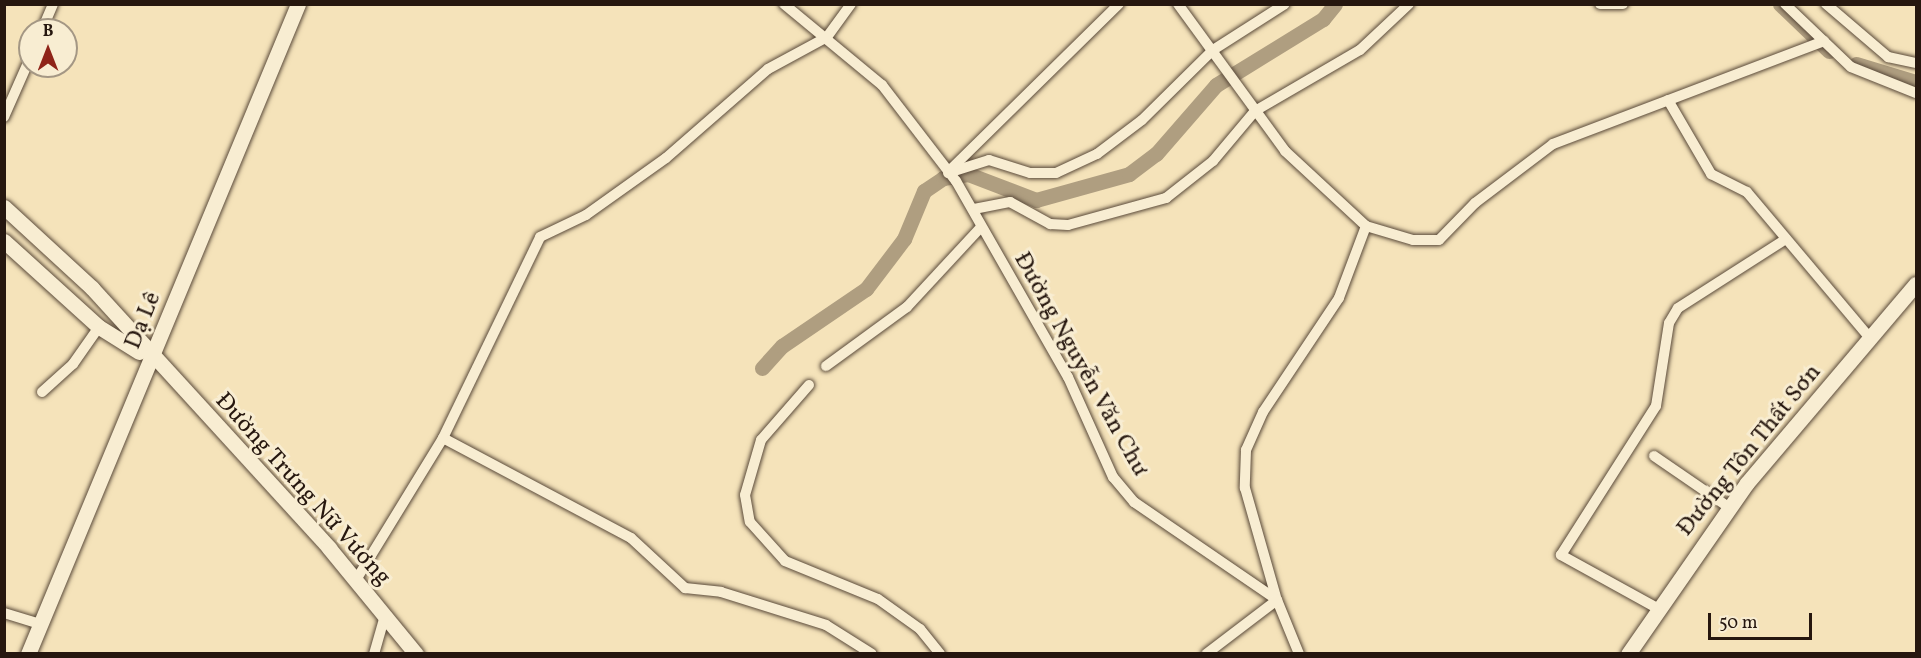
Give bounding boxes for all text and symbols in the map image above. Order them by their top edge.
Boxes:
north arrow [18,18,78,78]
text: B [43,21,53,43]
street label: Đường Nguyễn Văn Chư [1006,247,1154,483]
street label: Dạ Lê [120,288,168,354]
street label: Đường Tôn Thất Sơn [1671,359,1829,543]
street label: Đường Trưng Nữ Vương [207,387,397,593]
scale bar [1711,601,1814,639]
text: 50 m [1719,611,1758,636]

